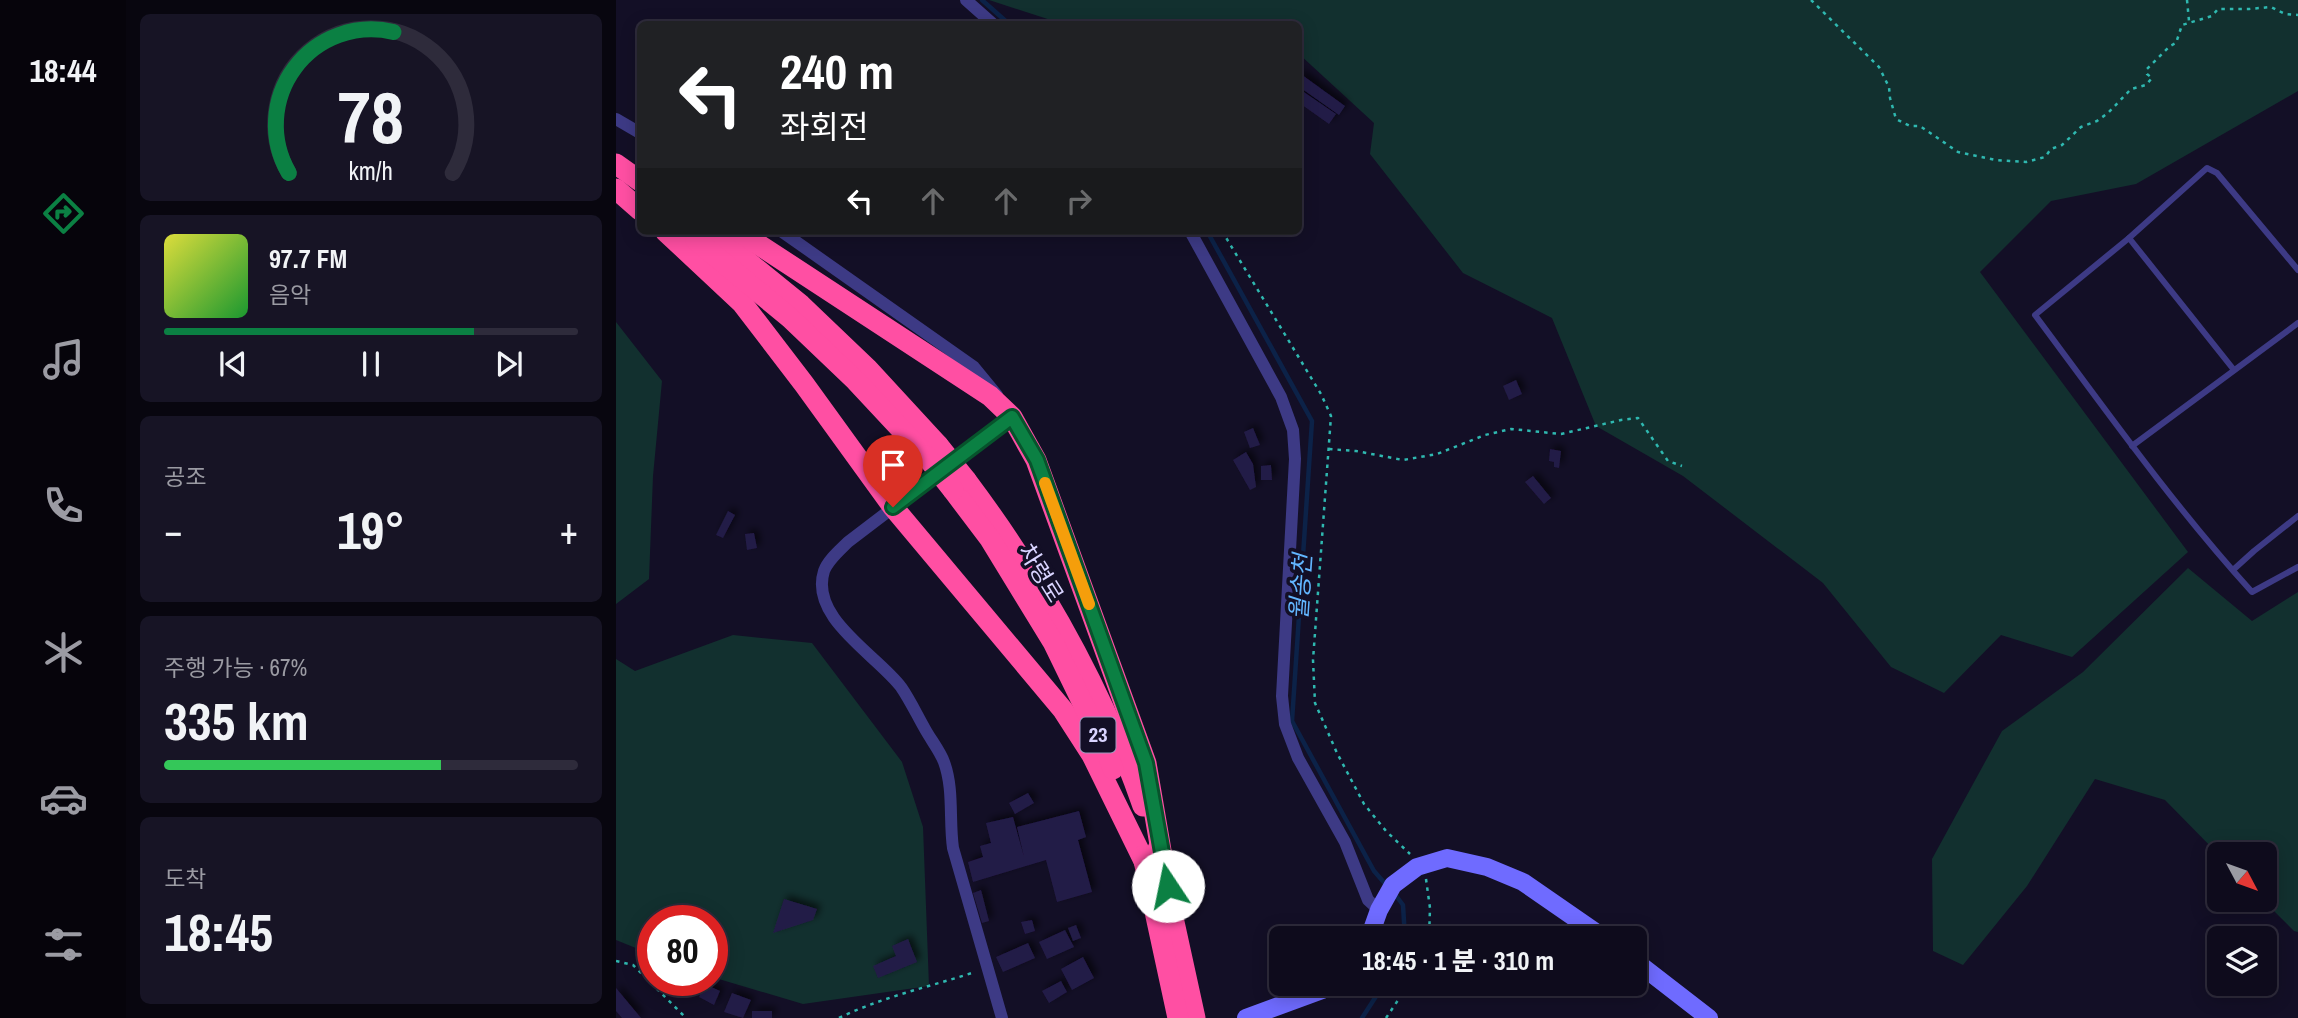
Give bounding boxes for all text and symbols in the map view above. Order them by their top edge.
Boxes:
text: 240 m [780,38,894,104]
text: 18:44 [29,49,97,92]
icon: left [665,49,756,140]
text: 78 [338,69,404,167]
text: 좌회전 [780,105,868,148]
text: km/h [349,154,393,188]
icon: left [841,182,879,220]
icon: ahead [914,182,952,220]
icon: ahead [987,182,1025,220]
icon: right [1060,182,1098,220]
icon: directions [39,189,88,238]
text: 97.7 FM [269,241,347,276]
text: 음악 [269,279,311,310]
icon: music [39,335,88,384]
icon: previous [214,345,252,383]
icon: pause [352,345,390,383]
icon: next [490,345,528,383]
pin [863,435,923,507]
icon: arrive [874,446,912,484]
text: 공조 [164,461,206,492]
icon: phone [39,481,88,530]
text: 19° [337,495,405,565]
text: − [164,505,182,556]
text: + [560,505,578,556]
street label: 차령로 [1011,538,1071,608]
water label: 월송천 [1282,550,1318,621]
icon: climate [39,628,88,677]
text: 주행 가능 · 67% [164,652,307,683]
text: 335 km [164,686,309,756]
road number: 23 [1080,718,1116,752]
icon: car [39,774,88,823]
north arrow [2207,842,2277,912]
map controls [2207,842,2277,996]
position arrow [1131,849,1205,923]
text: 도착 [164,863,206,894]
text: 18:45 [164,897,273,967]
speed limit sign: 80 [637,905,728,996]
icon: filters [39,920,88,969]
button: layers [2207,926,2277,996]
text: 18:45 · 1 분 · 310 m [1362,943,1554,978]

